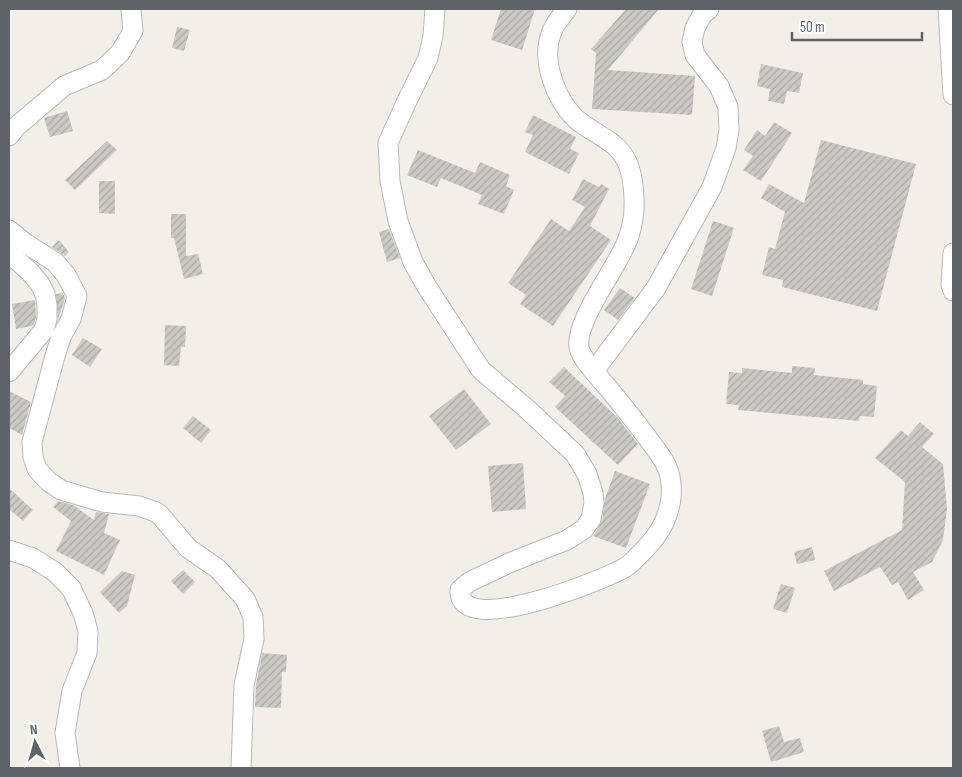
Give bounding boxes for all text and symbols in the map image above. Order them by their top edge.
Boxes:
scale bar [792,10,922,42]
text: 50 m [800,18,825,37]
north arrow [10,717,60,767]
text: N [29,721,38,738]

